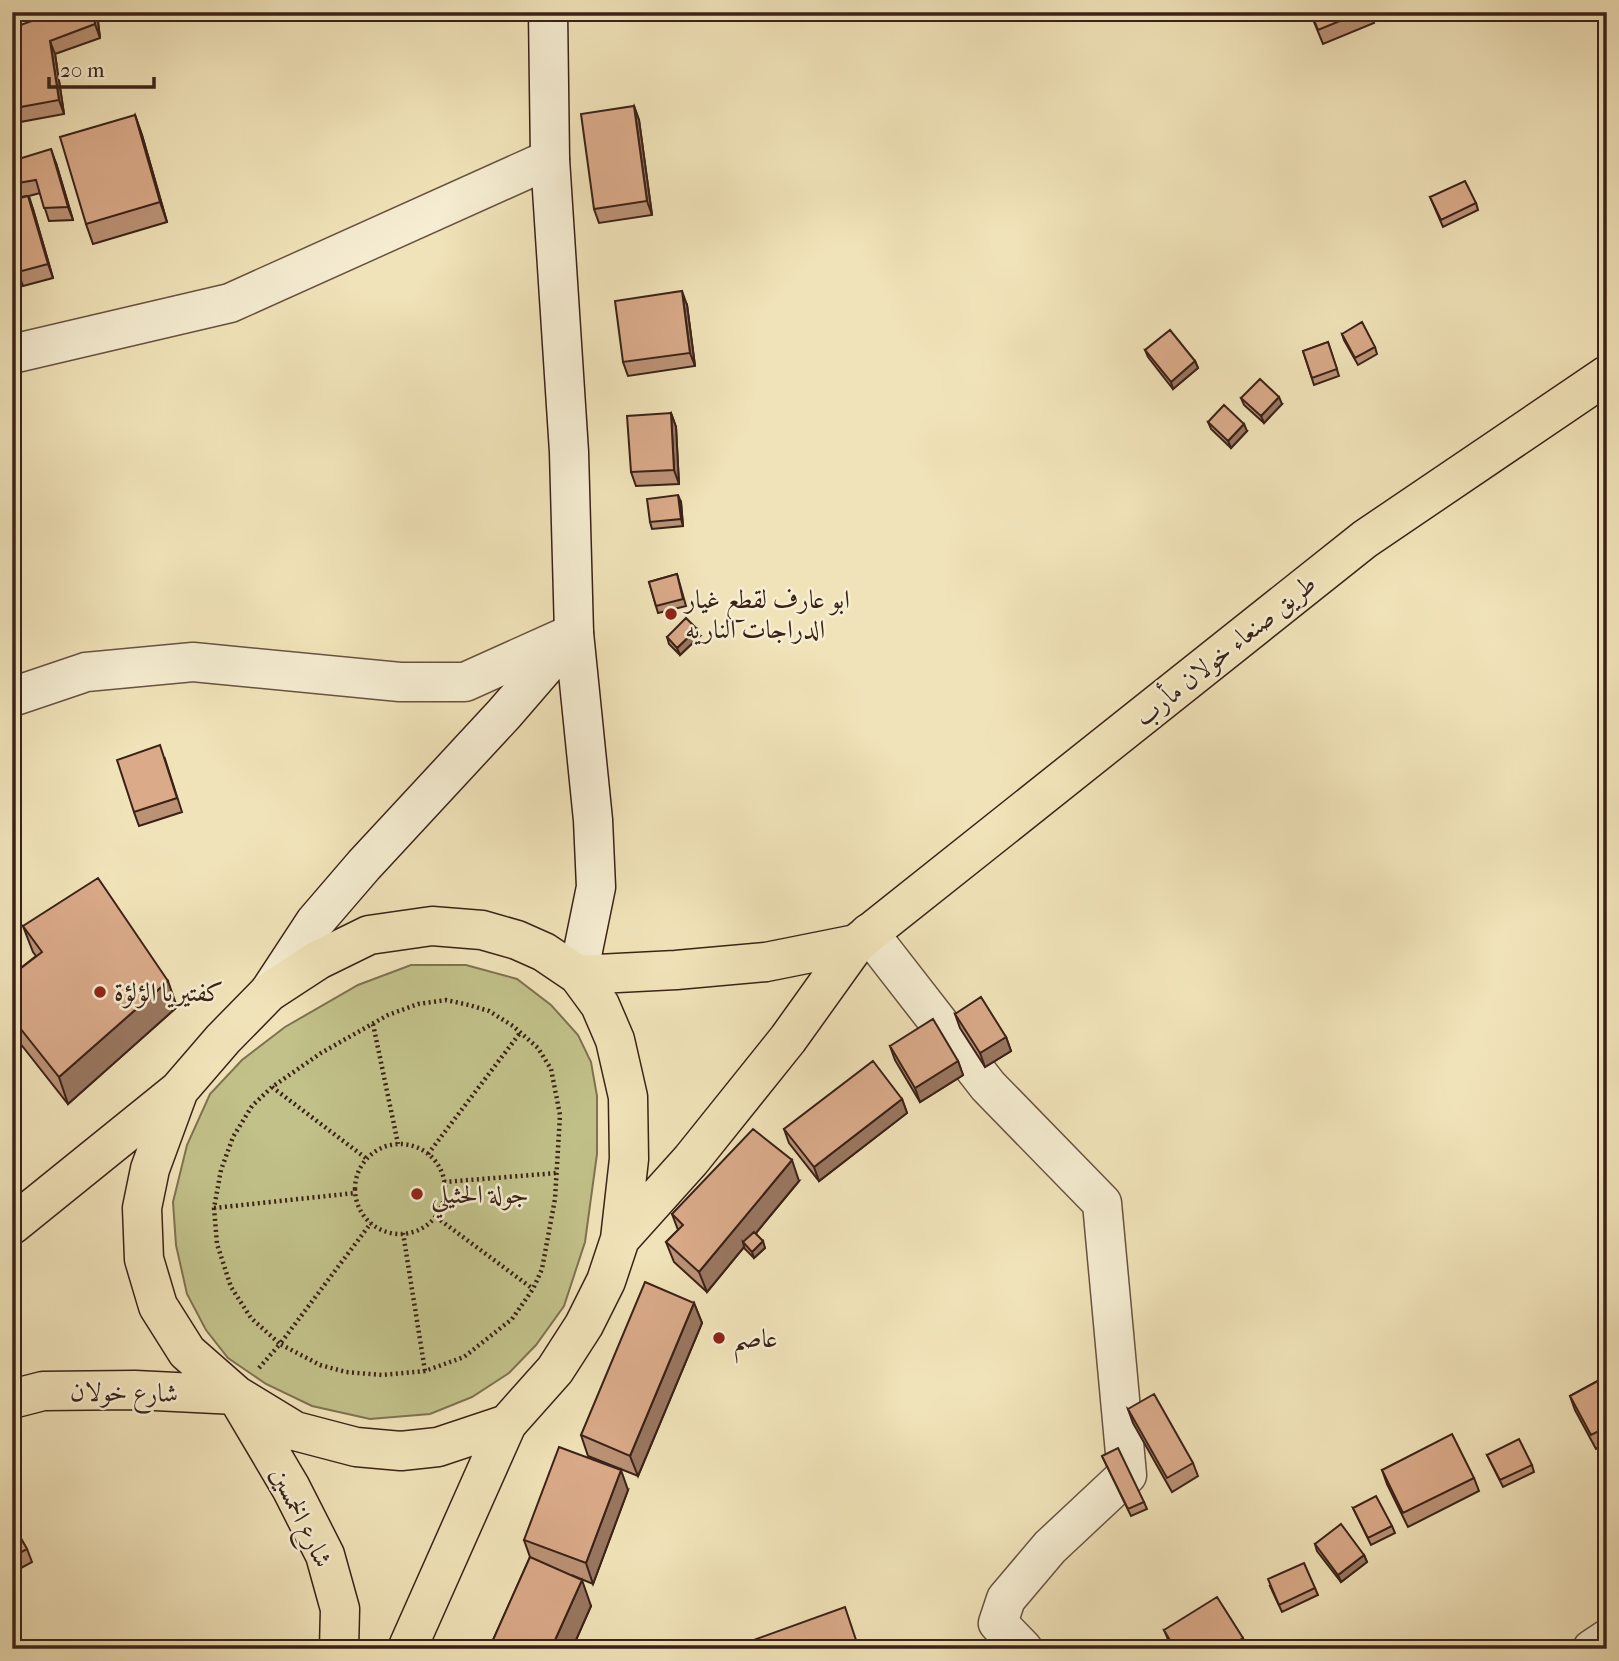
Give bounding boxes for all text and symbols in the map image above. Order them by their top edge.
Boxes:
scale bar [49,46,154,90]
text: 20 m [60,58,105,82]
street label: طريق صنعاء خولان مأرب [1127,566,1323,734]
place label: ابو عارف لقطع غيار الدراجات الناريه [682,584,850,645]
marker: ابو عارف لقطع غيار الدراجات الناريه [663,606,679,622]
place label: كفتيريا الؤلؤة [114,977,224,1009]
marker: كفتيريا الؤلؤة [92,984,108,1000]
place label: جولة الحثيلي [431,1179,529,1219]
marker: جولة الحثيلي [409,1186,425,1202]
place label: عاصم [733,1323,778,1364]
marker: عاصم [711,1330,727,1346]
street label: شارع خولان [69,1376,178,1415]
street label: شارع الخمسين [259,1462,339,1575]

